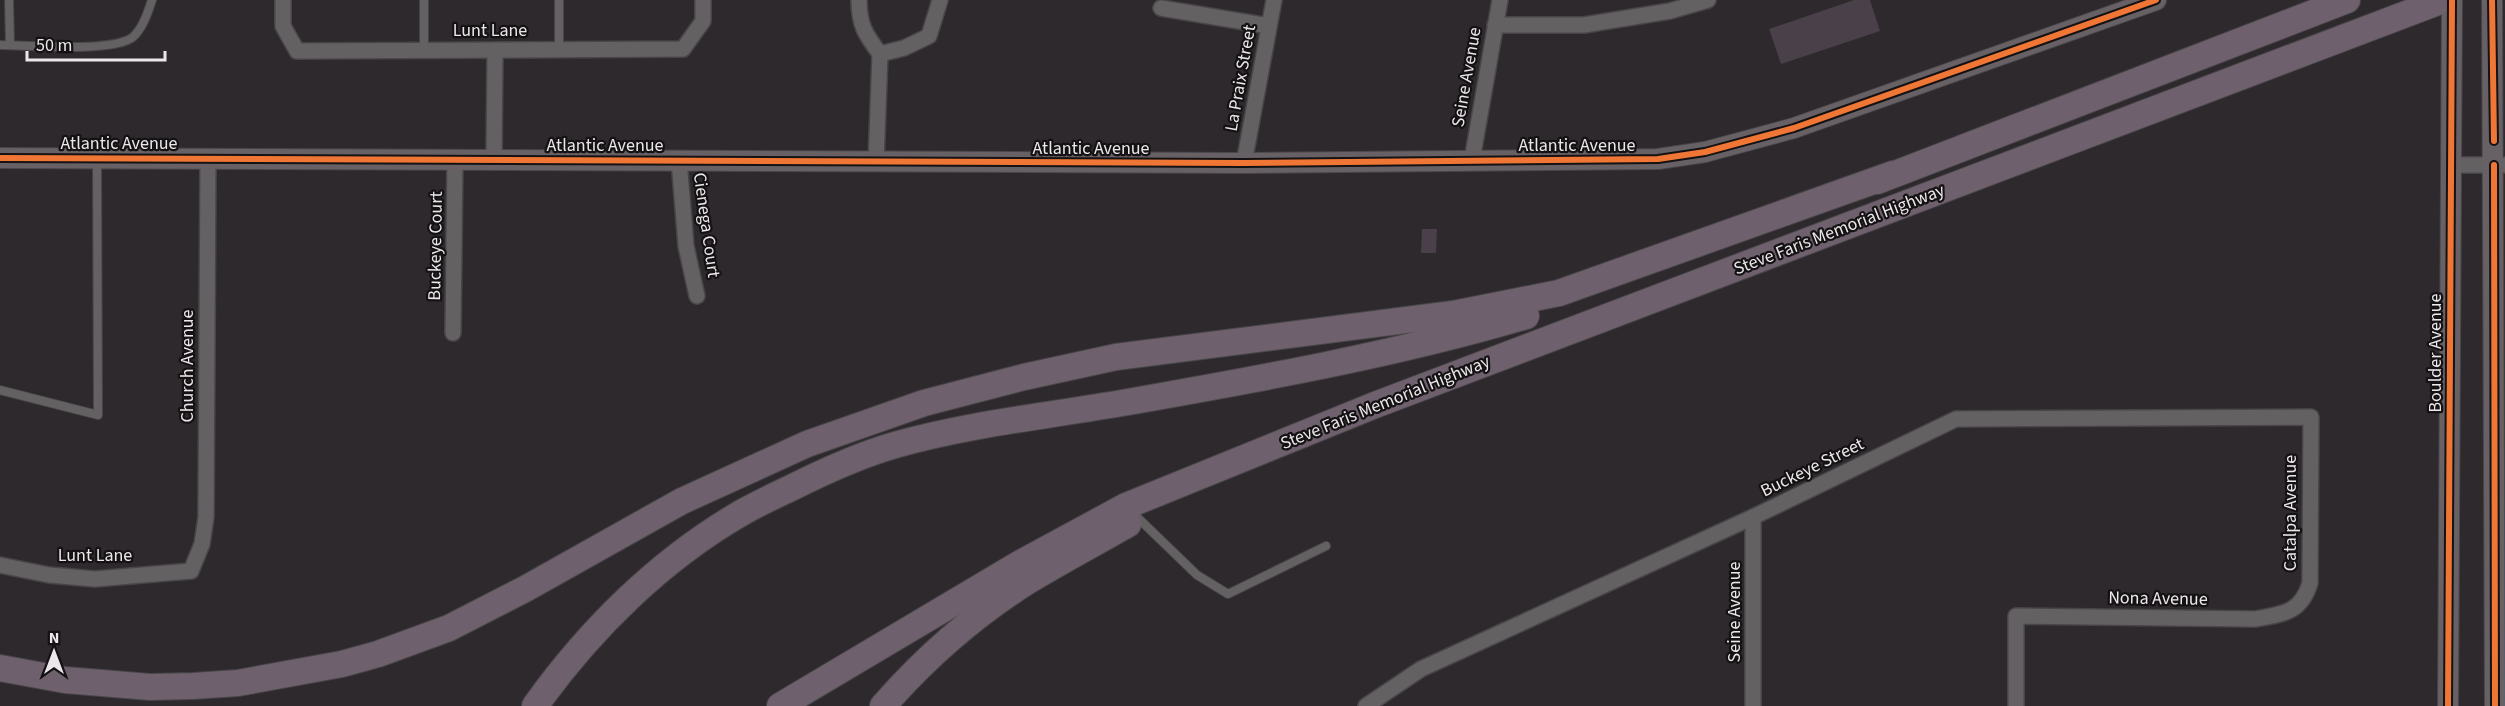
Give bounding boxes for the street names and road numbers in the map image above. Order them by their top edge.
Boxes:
street label: Lunt Lane [453,18,527,43]
street label: La Praix Street [1219,23,1262,133]
street label: Seine Avenue [1445,25,1488,129]
street label: Atlantic Avenue [61,131,178,156]
street label: Atlantic Avenue [547,133,664,158]
street label: Atlantic Avenue [1519,133,1636,158]
street label: Atlantic Avenue [1033,136,1150,161]
street label: Cienega Court [687,171,726,279]
street label: Steve Faris Memorial Highway [1730,177,1949,281]
street label: Buckeye Court [422,191,449,301]
street label: Boulder Avenue [2423,293,2448,412]
street label: Church Avenue [175,309,200,423]
street label: Steve Faris Memorial Highway [1277,349,1494,456]
street label: Buckeye Street [1756,432,1868,503]
street label: Catalpa Avenue [2278,455,2303,571]
street label: Lunt Lane [58,543,132,568]
street label: Seine Avenue [1722,562,1747,662]
street label: Nona Avenue [2108,585,2208,612]

